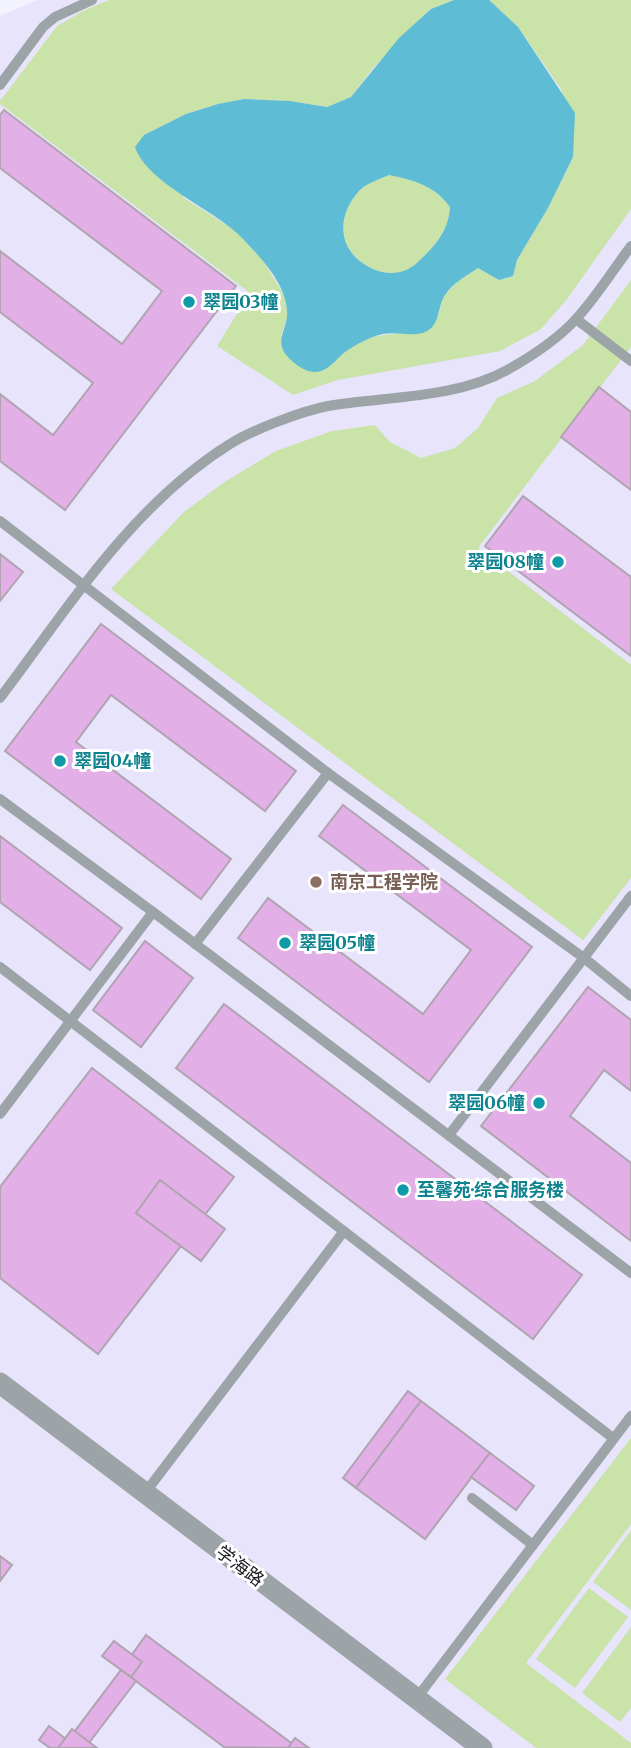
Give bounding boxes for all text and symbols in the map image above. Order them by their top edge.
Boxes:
place label: 翠园03幢 [203,290,279,313]
marker: 翠园03幢 [181,294,197,310]
place label: 翠园08幢 [467,550,544,573]
marker: 翠园08幢 [550,554,566,570]
place label: 翠园04幢 [74,749,151,772]
marker: 翠园04幢 [52,753,68,769]
place label: 南京工程学院 [330,870,438,893]
marker: 南京工程学院 [308,874,324,890]
place label: 翠园05幢 [299,931,375,954]
marker: 翠园05幢 [277,935,293,951]
place label: 翠园06幢 [448,1091,525,1114]
marker: 翠园06幢 [531,1095,547,1111]
place label: 至馨苑·综合服务楼 [417,1178,564,1201]
marker: 至馨苑·综合服务楼 [395,1182,411,1198]
street label: 学海路 [212,1540,269,1591]

